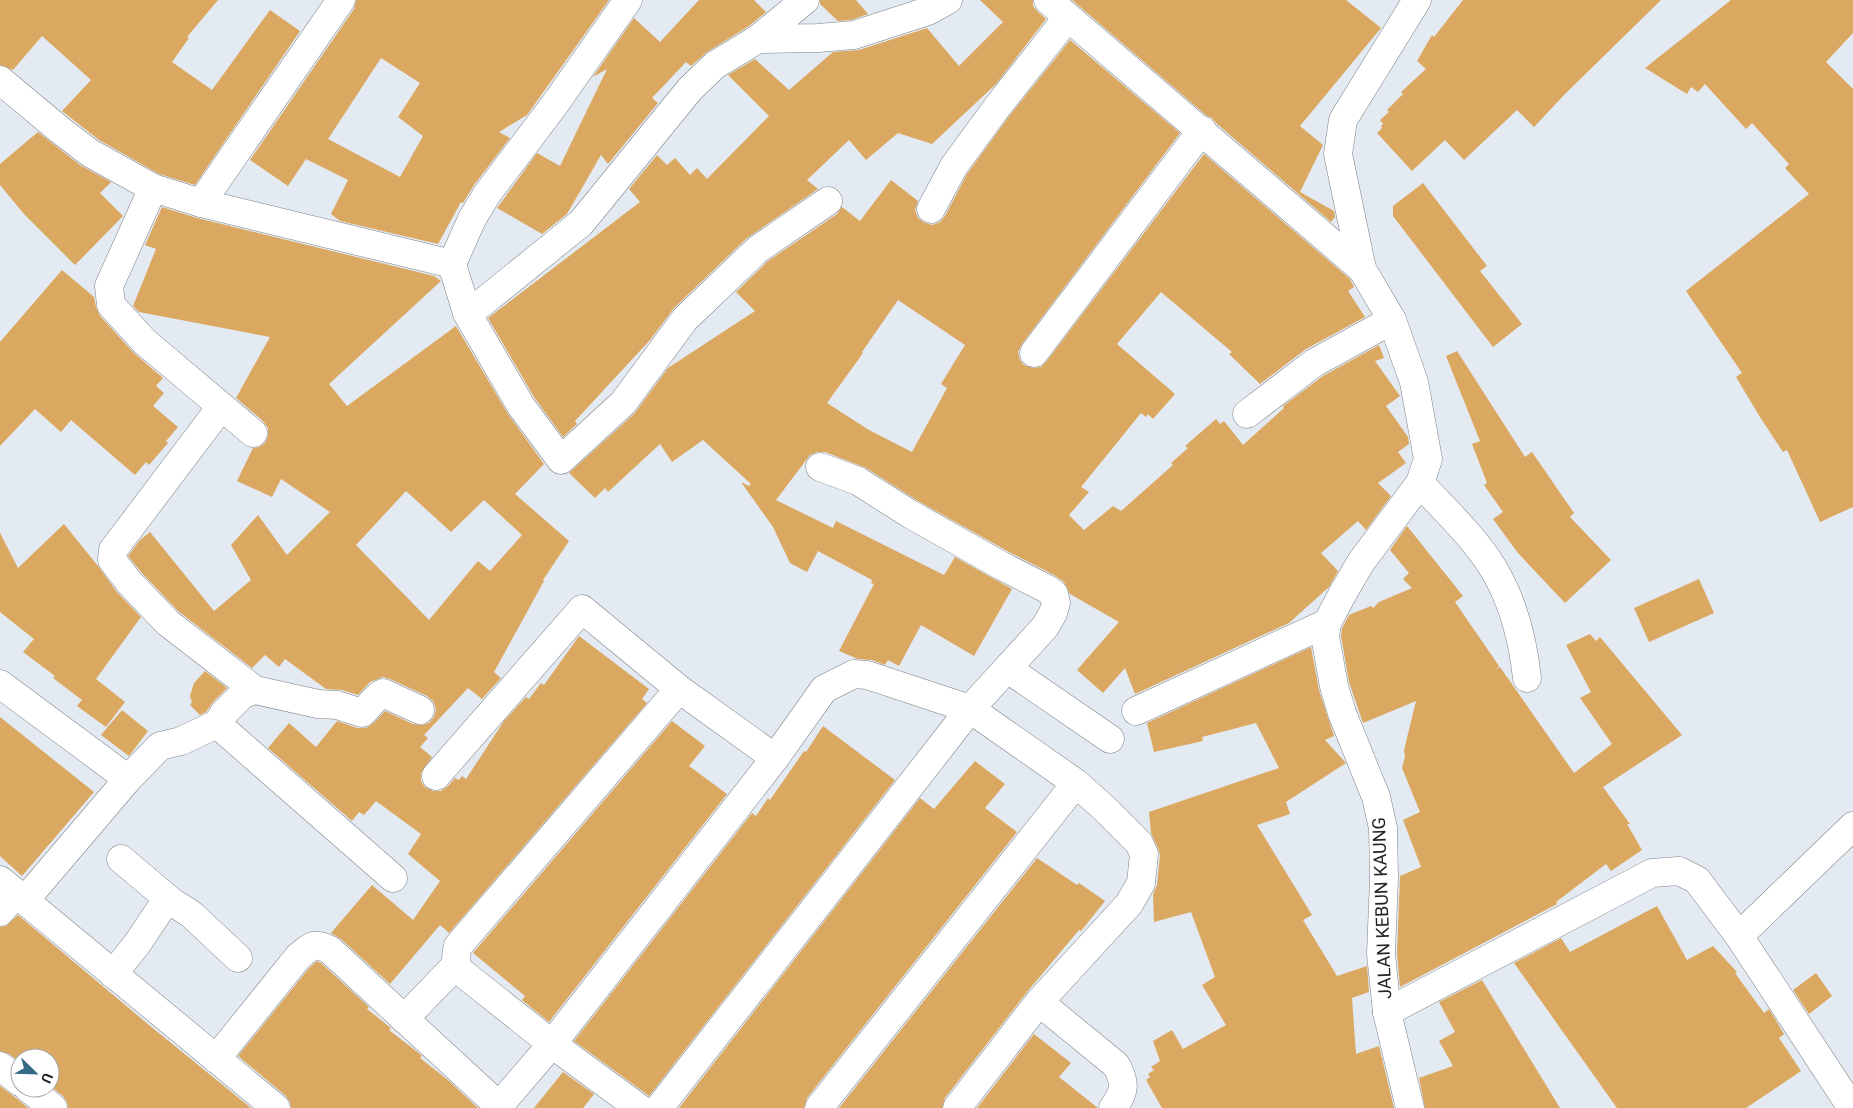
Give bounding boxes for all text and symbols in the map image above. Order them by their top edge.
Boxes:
street label: JALAN KEBUN KAUNG [1368,817,1395,999]
north arrow [10,1048,60,1098]
text: U [38,1071,56,1085]

